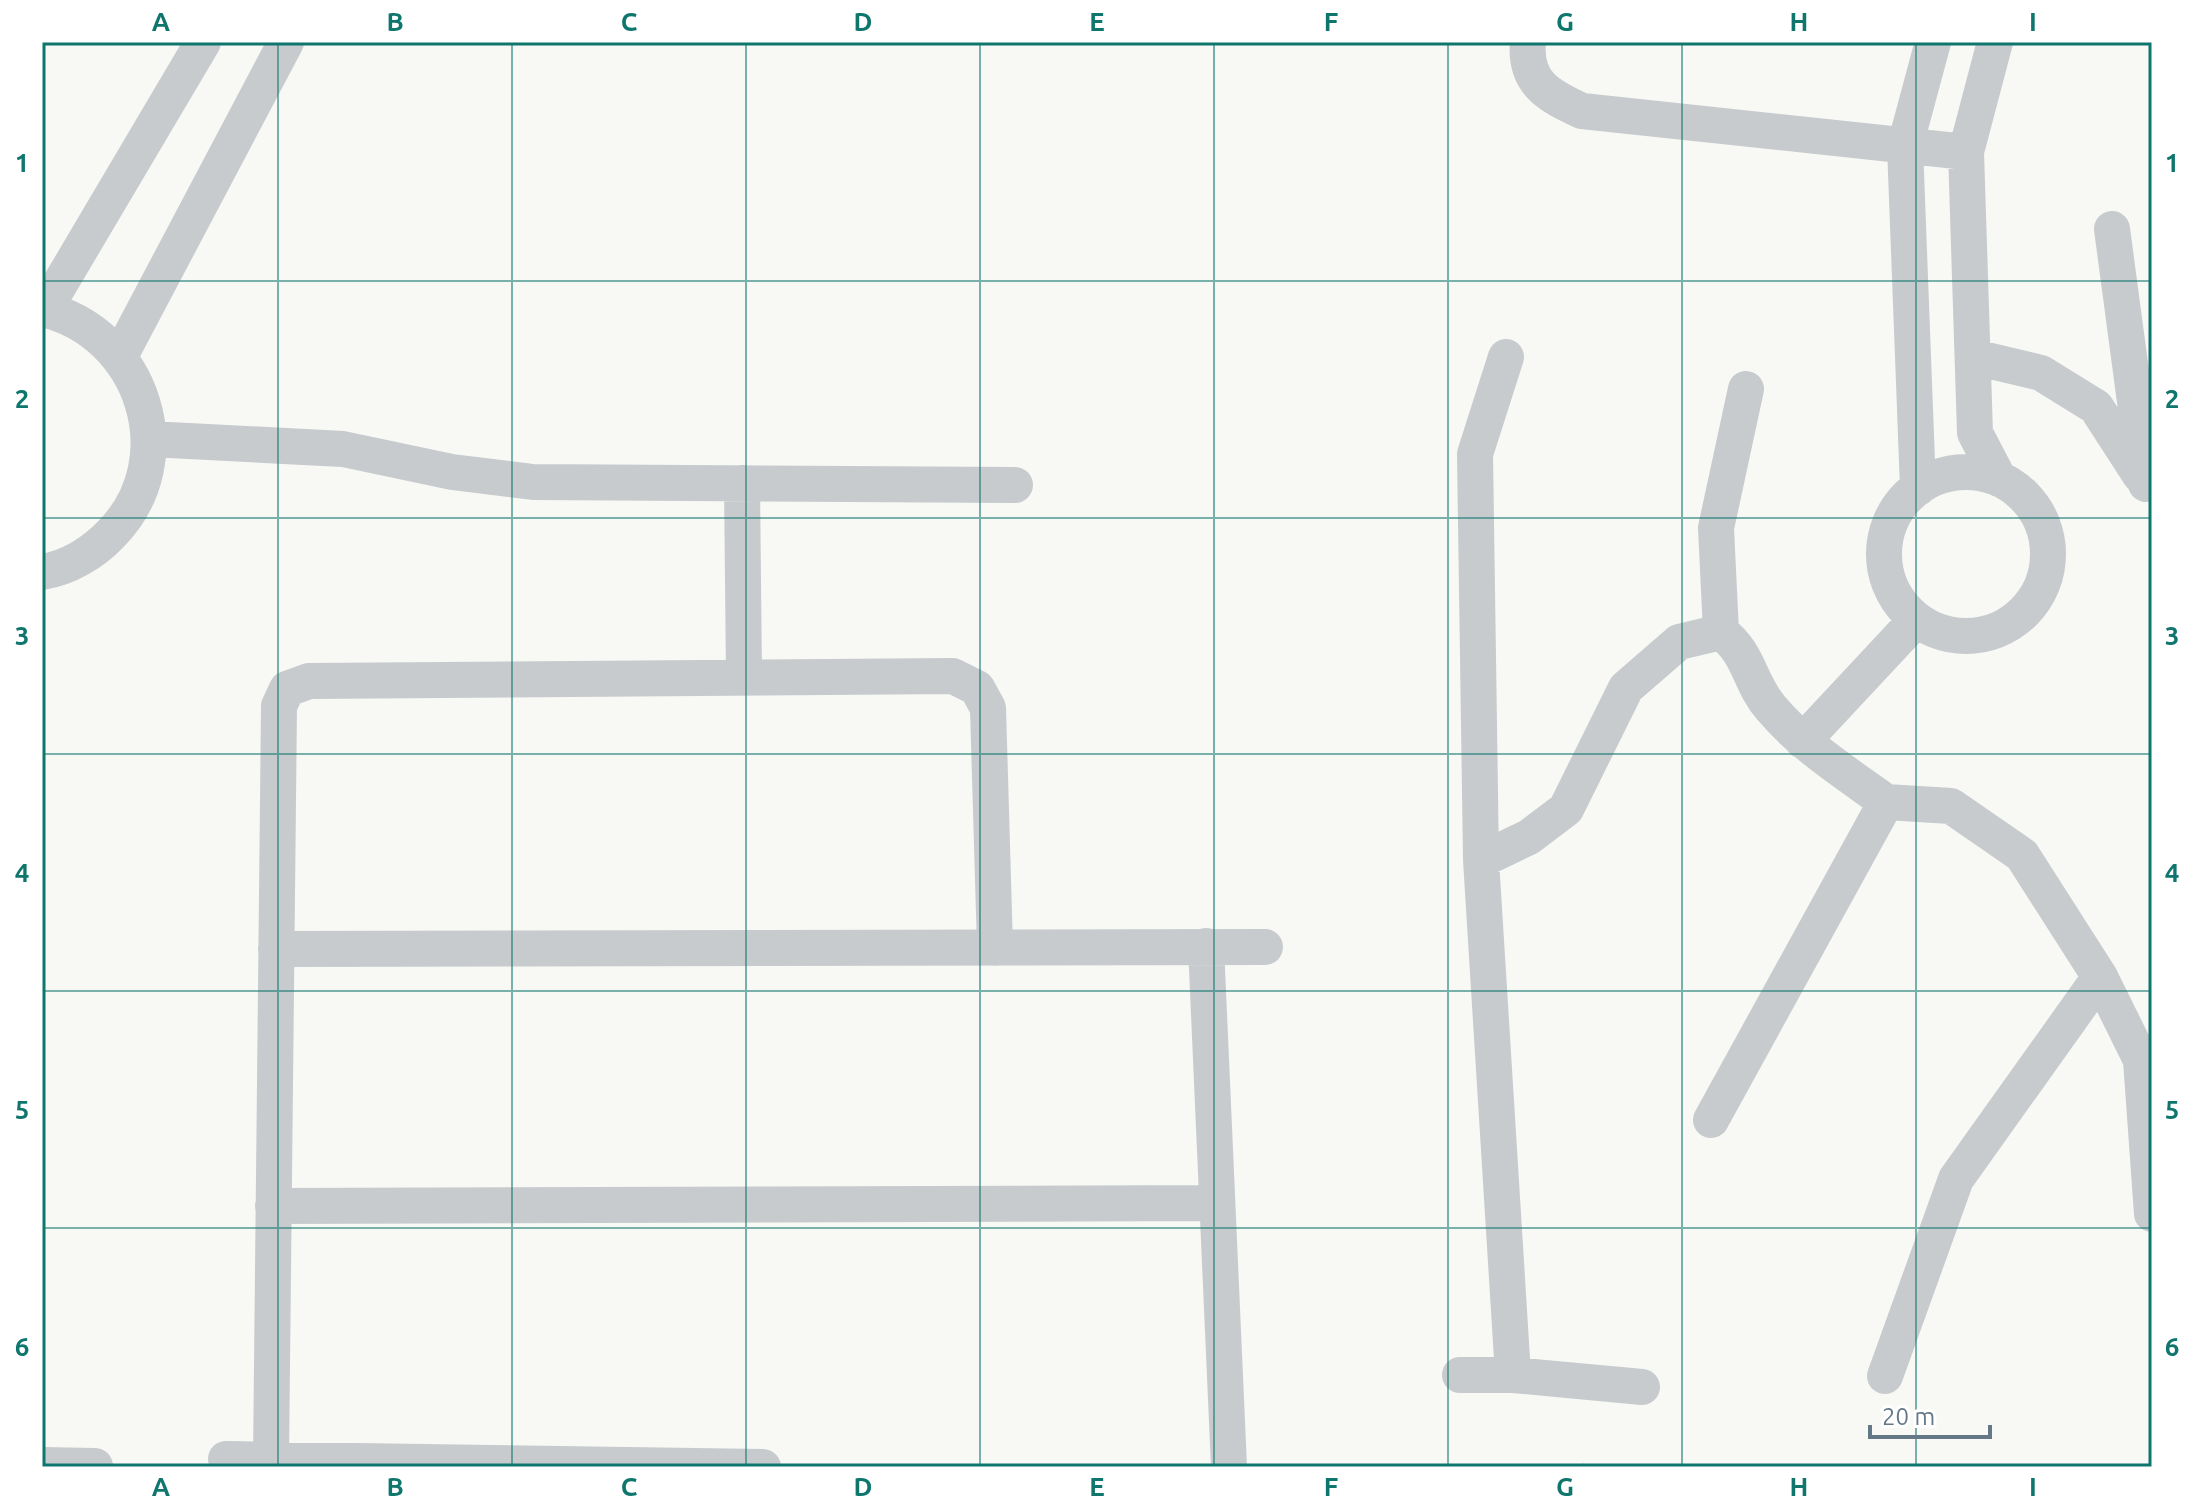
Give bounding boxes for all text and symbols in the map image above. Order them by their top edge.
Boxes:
text: A [152,7,171,36]
text: B [386,7,404,36]
text: C [621,7,638,36]
text: D [854,7,872,36]
text: E [1089,7,1105,36]
text: F [1324,7,1338,36]
text: G [1556,7,1574,36]
text: H [1790,7,1808,36]
text: I [2029,7,2037,36]
text: 1 [15,148,29,177]
text: 1 [2165,148,2179,177]
text: 2 [15,384,29,413]
text: 2 [2165,384,2179,413]
text: 3 [15,621,29,650]
text: 3 [2165,621,2179,650]
text: 4 [15,858,29,887]
text: 4 [2165,858,2179,887]
text: 5 [15,1095,29,1124]
text: 5 [2165,1095,2179,1124]
text: 6 [15,1332,29,1361]
text: 6 [2165,1332,2179,1361]
scale bar [1870,1389,1990,1439]
text: 20 m [1882,1403,1935,1430]
text: A [152,1472,171,1501]
text: B [386,1472,404,1501]
text: C [621,1472,638,1501]
text: D [854,1472,872,1501]
text: E [1089,1472,1105,1501]
text: F [1324,1472,1338,1501]
text: G [1556,1472,1574,1501]
text: H [1790,1472,1808,1501]
text: I [2029,1472,2037,1501]

